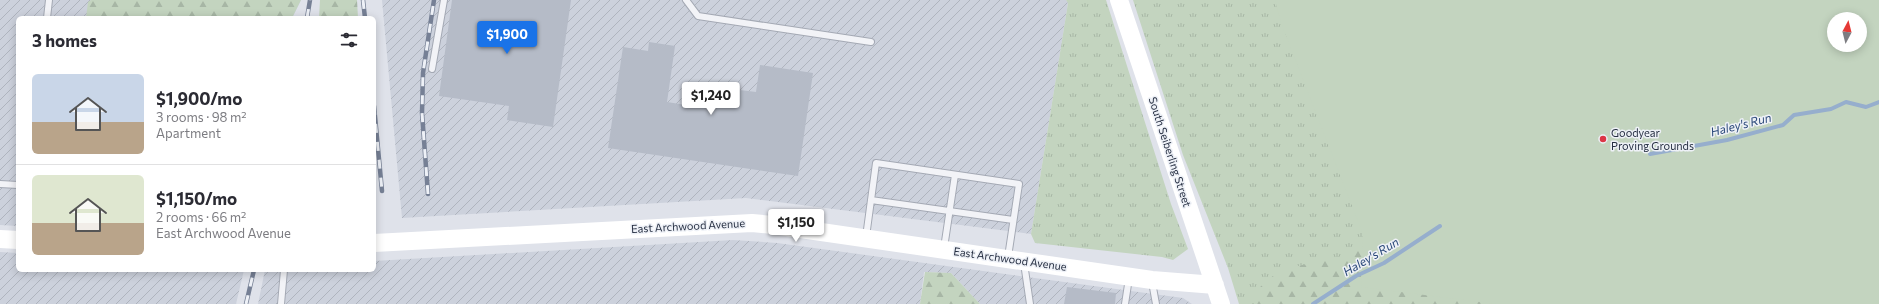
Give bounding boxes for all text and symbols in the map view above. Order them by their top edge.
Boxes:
north arrow [1827,12,1867,52]
map controls [1827,12,1867,52]
pin: $1,900 [474,21,540,55]
text: $1,900 [486,26,528,42]
icon: filters [338,29,360,51]
text: 3 homes [32,30,97,51]
pin: $1,240 [678,82,744,116]
text: $1,240 [691,87,731,103]
text: $1,900/mo [156,88,242,109]
icon: home [64,90,112,138]
street label: South Seiberling Street [1147,95,1195,209]
text: 3 rooms · 98 m² [156,109,247,125]
water label: Haley's Run [1709,110,1773,138]
text: Apartment [156,125,221,141]
place label: Goodyear Proving Grounds [1611,126,1694,152]
marker: Goodyear Proving Grounds [1598,134,1608,144]
text: $1,150/mo [156,188,237,209]
icon: home [64,191,112,239]
text: 2 rooms · 66 m² [156,209,246,225]
pin: $1,150 [763,209,829,243]
text: $1,150 [777,214,815,230]
street label: East Archwood Avenue [631,216,746,235]
text: East Archwood Avenue [156,225,291,241]
water label: Haley's Run [1340,234,1401,278]
street label: East Archwood Avenue [953,244,1068,273]

